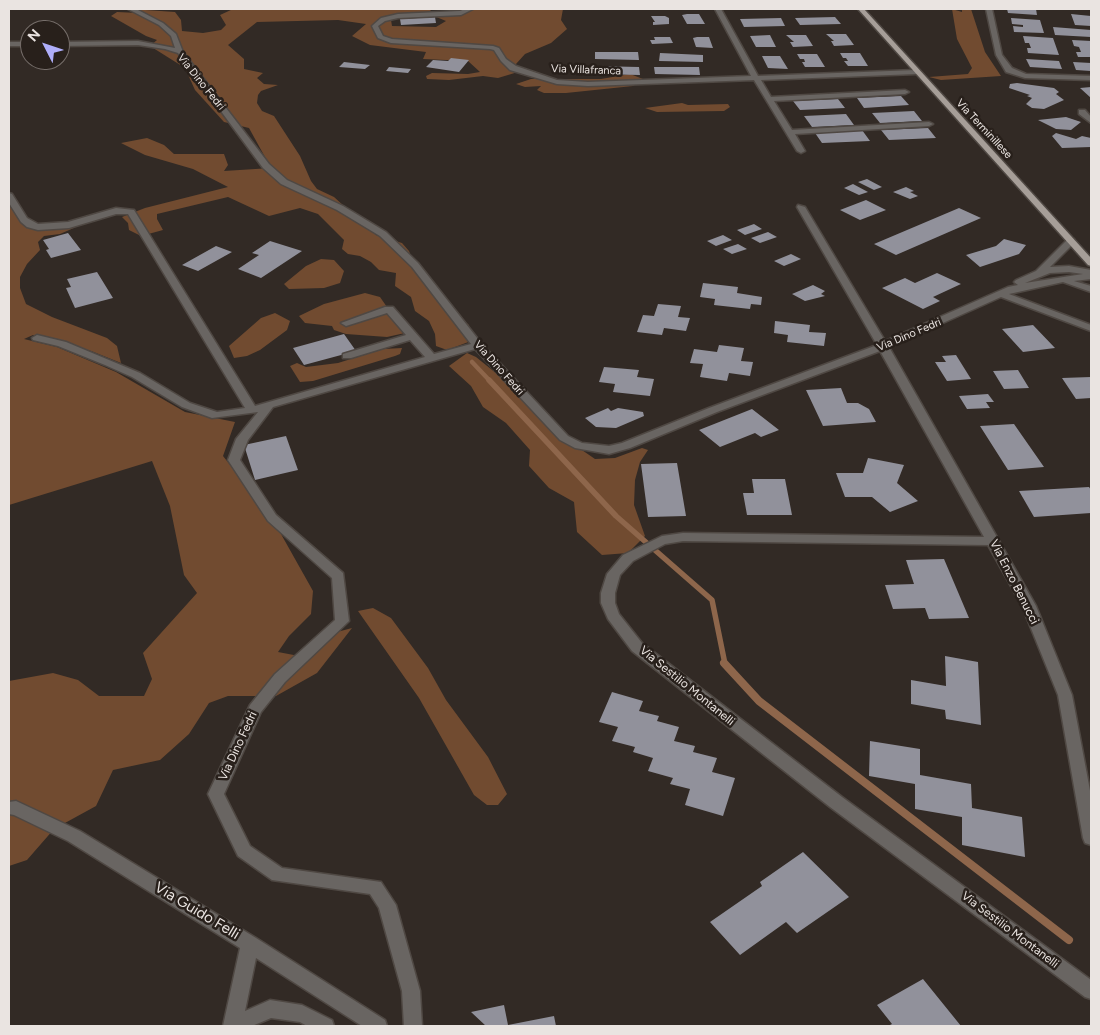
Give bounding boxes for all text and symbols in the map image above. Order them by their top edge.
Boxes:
north arrow [20,20,70,70]
text: N [24,26,44,45]
street label: Via Dino Fedri [174,51,228,113]
street label: Via Villafranca [551,62,621,78]
street label: Via Terminillese [953,97,1015,161]
street label: Via Dino Fedri [875,316,943,354]
street label: Via Dino Fedri [471,338,527,398]
street label: Via Enzo Benucci [987,537,1041,627]
street label: Via Sestilio Montanelli [637,643,737,729]
street label: Via Dino Fedri [216,709,260,783]
street label: Via Guido Felli [151,879,243,943]
street label: Via Sestilio Montanelli [959,889,1061,971]

